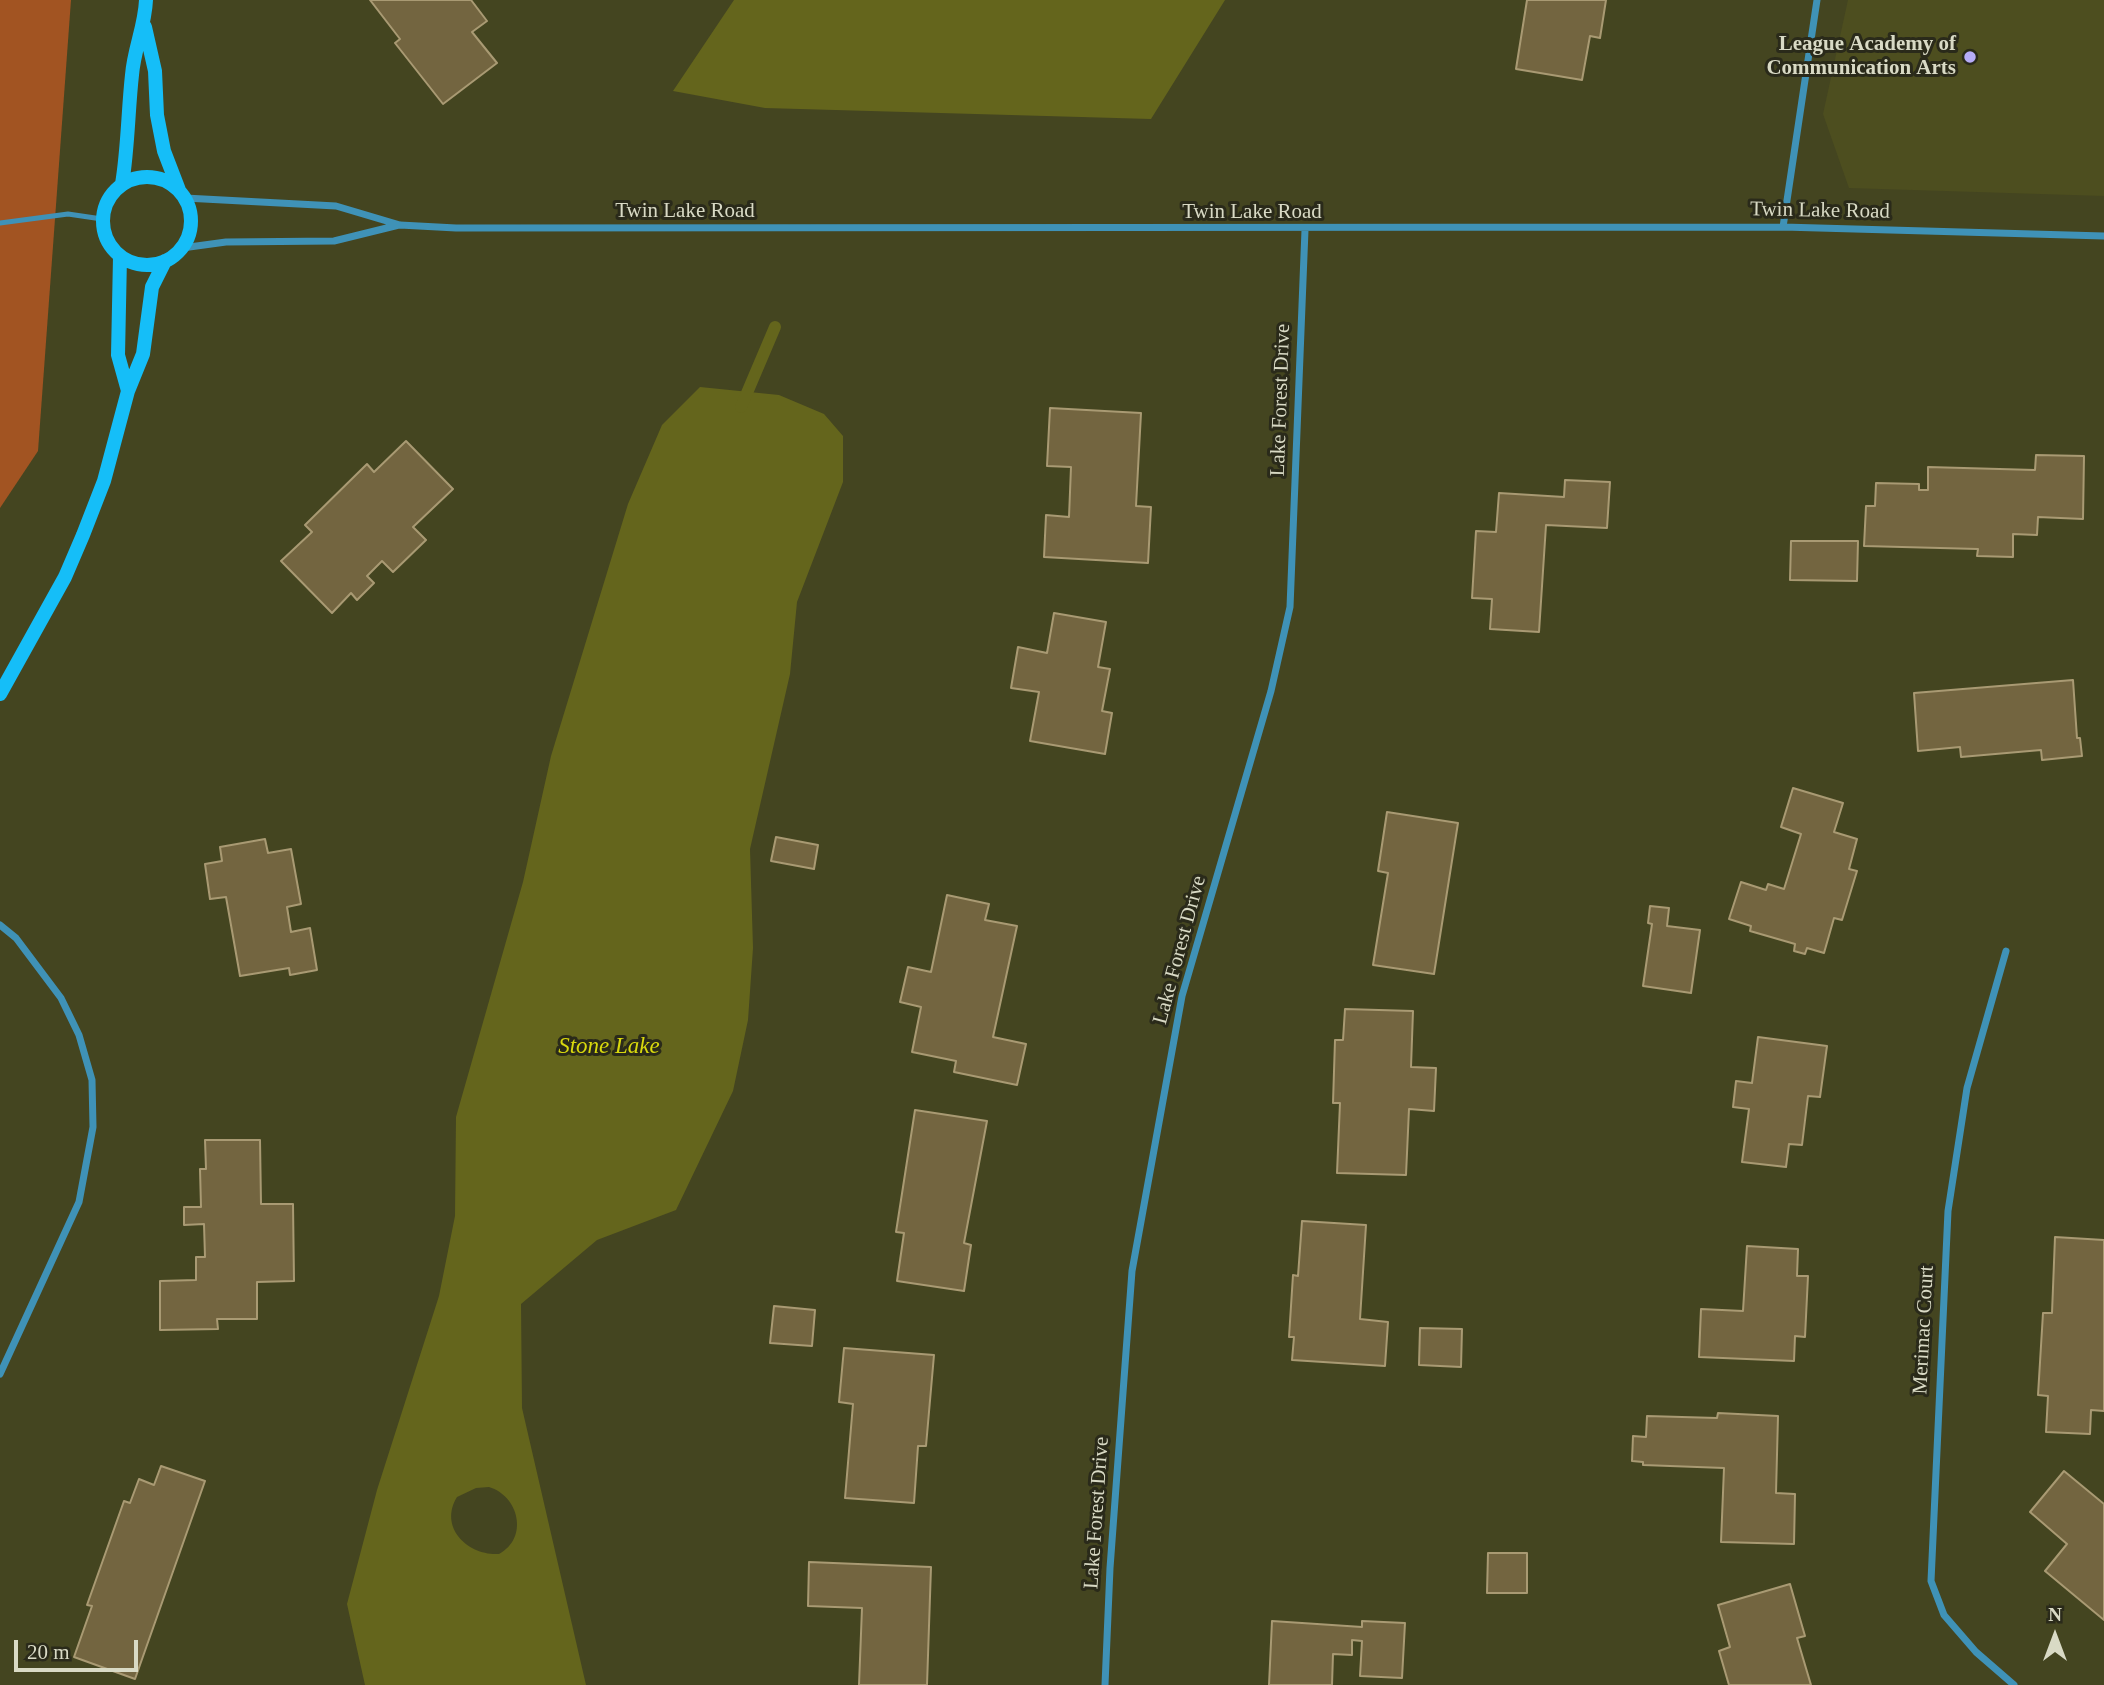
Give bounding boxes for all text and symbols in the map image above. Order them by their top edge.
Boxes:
place label: League Academy of Communication Arts [1766,32,1956,82]
marker: League Academy of Communication Arts [1962,49,1978,65]
street label: Twin Lake Road [1750,197,1890,225]
street label: Twin Lake Road [615,198,755,224]
street label: Twin Lake Road [1182,199,1322,225]
street label: Lake Forest Drive [1266,323,1296,477]
street label: Lake Forest Drive [1148,873,1212,1027]
water label: Stone Lake [558,1033,660,1061]
street label: Merimac Court [1908,1265,1940,1395]
street label: Lake Forest Drive [1079,1436,1115,1590]
north arrow [2020,1601,2090,1671]
text: N [2048,1604,2062,1625]
scale bar [18,1626,142,1670]
text: 20 m [27,1640,70,1664]

